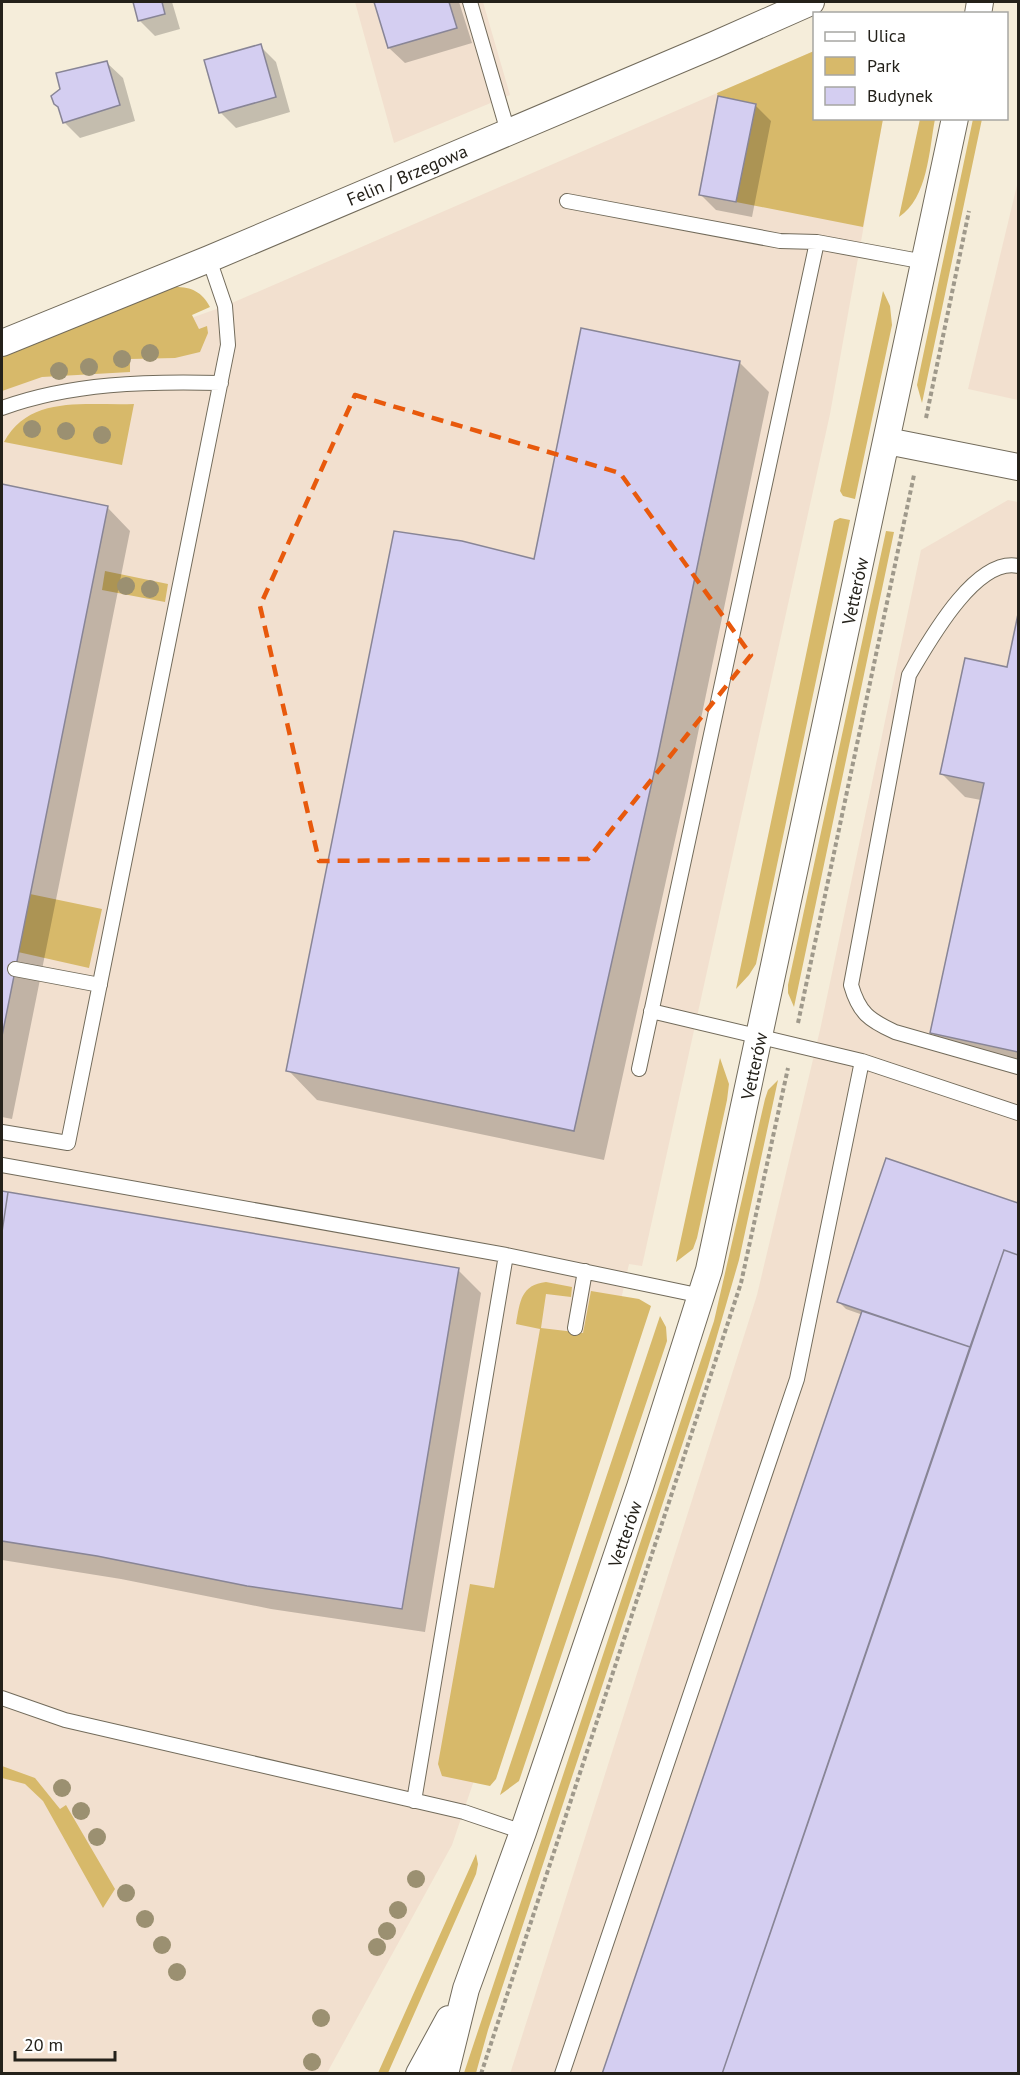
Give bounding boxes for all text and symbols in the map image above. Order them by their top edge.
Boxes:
legend [813,12,1008,120]
text: Ulica [867,24,906,47]
text: Park [867,54,900,77]
text: Budynek [867,84,933,107]
street label: Felin / Brzegowa [343,139,471,211]
street label: Vetterów [836,554,874,628]
street label: Vetterów [735,1029,773,1103]
street label: Vetterów [603,1497,647,1571]
scale bar [15,2024,116,2062]
text: 20 m [24,2033,63,2056]

